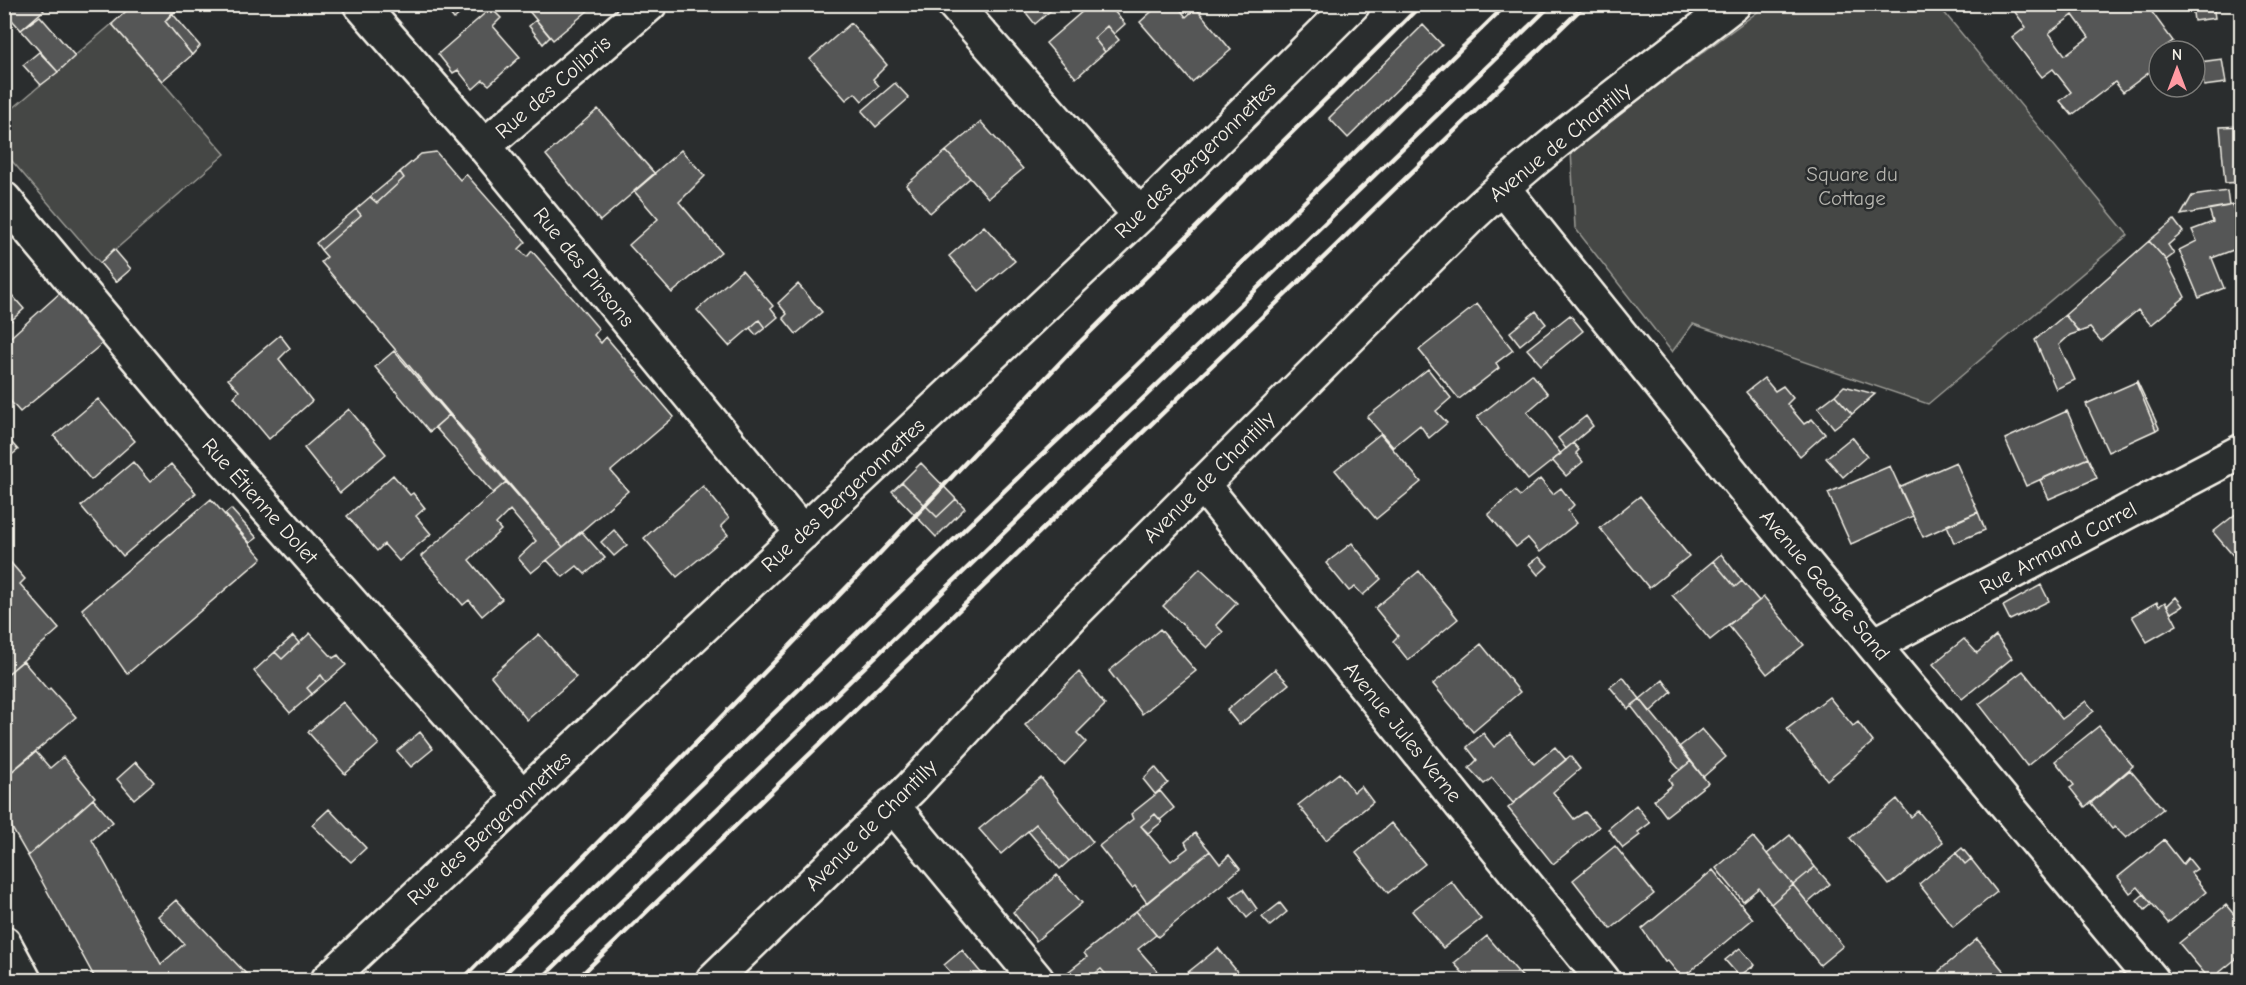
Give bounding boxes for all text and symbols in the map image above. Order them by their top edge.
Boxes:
street label: Rue des Colibris [491,30,615,144]
north arrow [2147,39,2207,99]
text: N [2172,46,2182,64]
street label: Rue des Bergeronnettes [1109,77,1281,243]
street label: Avenue de Chantilly [1484,77,1636,207]
park label: Square du Cottage [1806,162,1898,210]
street label: Rue des Pinsons [529,203,639,331]
street label: Avenue de Chantilly [1138,406,1280,548]
street label: Rue des Bergeronnettes [756,413,930,577]
street label: Rue Étienne Dolet [197,433,323,570]
street label: Rue Armand Carrel [1975,496,2141,600]
street label: Avenue George Sand [1755,505,1895,665]
street label: Avenue Jules Verne [1339,657,1467,807]
street label: Rue des Bergeronnettes [402,746,576,910]
street label: Avenue de Chantilly [800,754,942,896]

